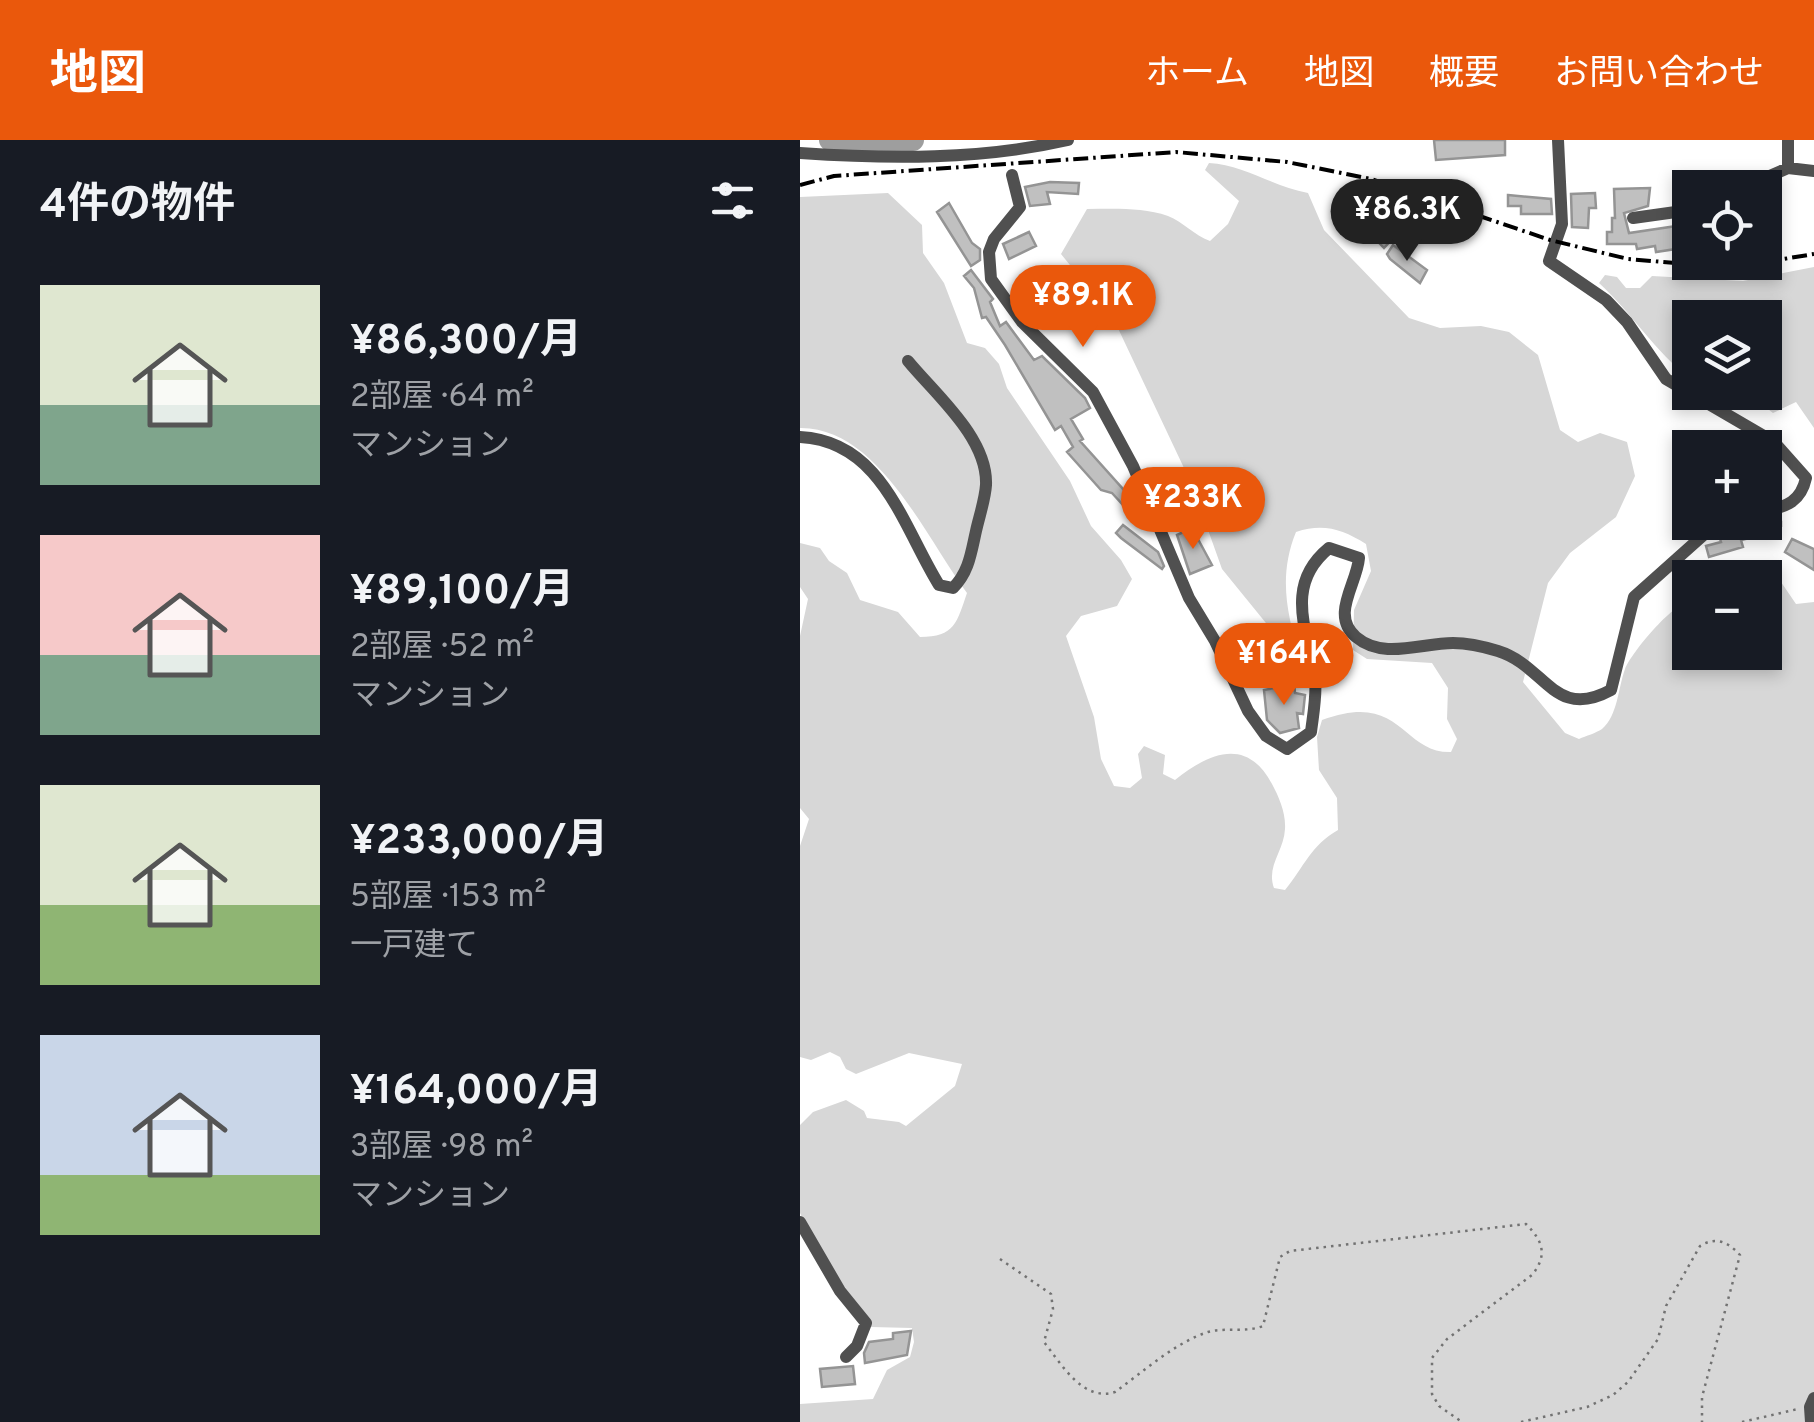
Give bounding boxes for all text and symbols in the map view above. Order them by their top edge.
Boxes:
text: 地図 [50,47,146,107]
text: ホーム [1145,53,1249,97]
text: 地図 [1304,53,1374,97]
text: 概要 [1429,53,1499,97]
text: お問い合わせ [1554,53,1764,97]
map controls [1672,170,1782,670]
button: locate [1672,170,1782,280]
icon: filters [705,173,760,228]
pin: ¥86.3K [1326,179,1488,264]
text: 4件の物件 [40,180,235,233]
text: ¥86.3K [1353,191,1461,231]
pin: ¥89.1K [1002,265,1164,350]
text: ¥89.1K [1032,277,1134,317]
button: layers [1672,300,1782,410]
text: ¥86,300/月 [350,316,582,369]
icon: home [120,325,240,445]
text: 2部屋 · 64 m² [350,378,534,418]
text: マンション [350,427,510,467]
button: + [1672,430,1782,540]
pin: ¥233K [1123,467,1263,552]
text: ¥233K [1143,479,1243,519]
button: − [1672,560,1782,670]
text: ¥89,100/月 [350,566,574,619]
icon: home [120,575,240,695]
pin: ¥164K [1214,623,1354,708]
text: 2部屋 · 52 m² [350,628,534,668]
text: ¥164K [1236,635,1332,675]
text: マンション [350,677,510,717]
text: ¥233,000/月 [350,816,608,869]
icon: home [120,825,240,945]
text: 5部屋 · 153 m² [350,878,546,918]
text: 一戸建て [350,927,478,967]
text: ¥164,000/月 [350,1066,603,1119]
icon: home [120,1075,240,1195]
text: 3部屋 · 98 m² [350,1128,533,1168]
text: マンション [350,1177,510,1217]

